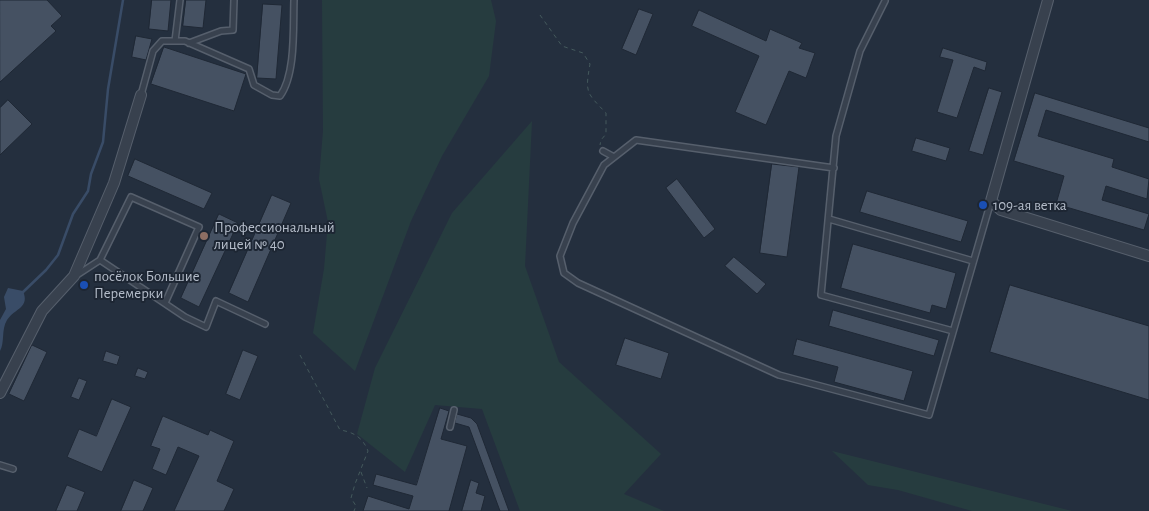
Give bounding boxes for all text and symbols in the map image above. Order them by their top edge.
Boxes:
place label: 109-ая ветка [993,196,1067,214]
marker: 109-ая ветка [977,199,989,211]
place label: Профессиональный лицей № 40 [214,218,335,253]
marker: Профессиональный лицей № 40 [198,230,210,242]
place label: посёлок Большие Перемерки [94,267,200,302]
marker: посёлок Большие Перемерки [78,279,90,291]

